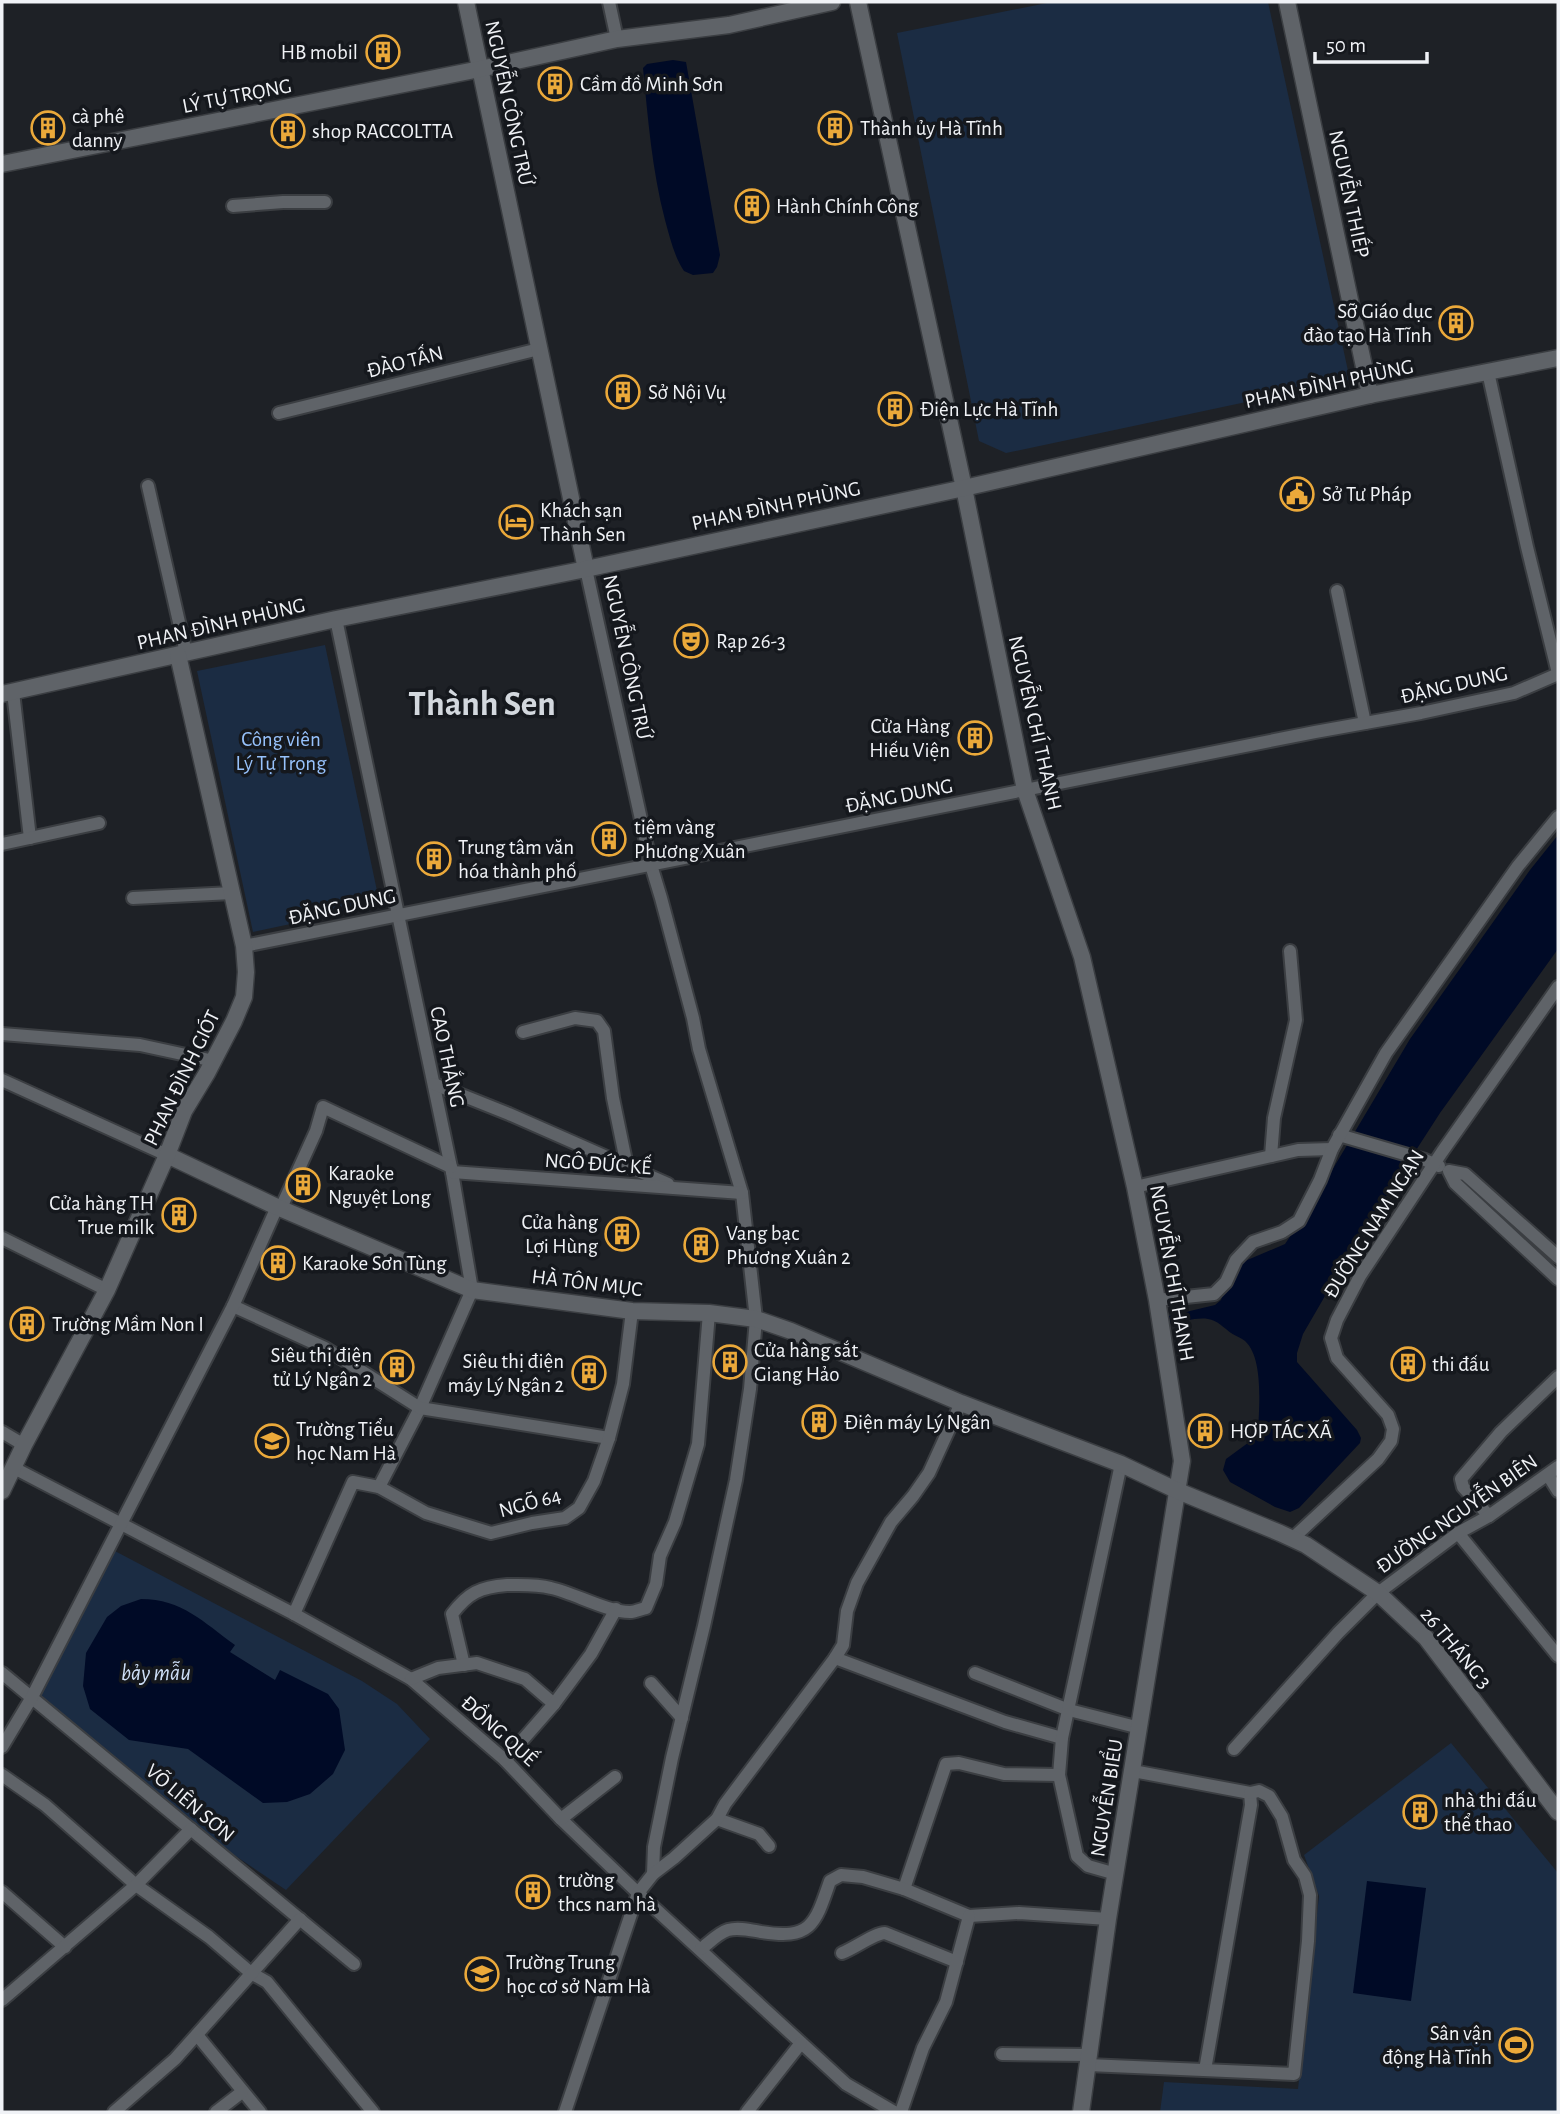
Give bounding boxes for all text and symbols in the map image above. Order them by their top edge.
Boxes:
street label: NGUYỄN CÔNG TRỨ [481,18,542,188]
scale bar [1315,21,1427,65]
building icon: HB mobil [364,33,402,71]
text: 50 m [1326,35,1366,56]
place label: HB mobil [281,42,358,63]
building icon: Cầm đồ Minh Sơn [536,65,574,103]
street label: LÝ TỰ TRỌNG [180,73,293,117]
place label: Cầm đồ Minh Sơn [580,74,723,95]
place label: cà phê danny [72,106,124,151]
building icon: cà phê danny [29,109,67,147]
building icon: Thành ủy Hà Tĩnh [816,109,854,147]
building icon: shop RACCOLTTA [269,112,307,150]
place label: Thành ủy Hà Tĩnh [860,118,1003,139]
place label: shop RACCOLTTA [312,121,453,142]
street label: NGUYỄN THIẾP [1325,127,1378,260]
building icon: Hành Chính Công [733,187,771,225]
place label: Hành Chính Công [776,196,919,217]
place label: Sỡ Giáo dục đào tạo Hà Tĩnh [1303,301,1432,346]
building icon: Sỡ Giáo dục đào tạo Hà Tĩnh [1437,304,1475,342]
street label: ĐÀO TẤN [364,338,445,382]
street label: PHAN ĐÌNH PHÙNG [1242,354,1415,412]
building icon: Sở Nội Vụ [604,373,642,411]
place label: Sở Nội Vụ [648,382,726,403]
building icon: Điện Lực Hà Tĩnh [876,390,914,428]
place label: Điện Lực Hà Tĩnh [920,399,1058,420]
public building icon: Sở Tư Pháp [1278,475,1316,513]
street label: PHAN ĐÌNH PHÙNG [689,476,862,534]
place label: Sở Tư Pháp [1322,484,1412,505]
place label: Khách sạn Thành Sen [540,500,626,545]
hotel icon: Khách sạn Thành Sen [497,503,535,541]
street label: NGUYỄN CÔNG TRỨ [599,572,660,742]
street label: PHAN ĐÌNH PHÙNG [134,592,307,654]
theatre icon: Rạp 26-3 [672,622,710,660]
place label: Rạp 26-3 [716,631,786,652]
street label: NGUYỄN CHÍ THANH [1005,632,1070,812]
street label: ĐẶNG DUNG [1398,662,1510,708]
district label: Thành Sen [408,687,556,722]
place label: Cửa Hàng Hiếu Viện [869,716,951,761]
building icon: Cửa Hàng Hiếu Viện [956,719,994,757]
park label: Công viên Lý Tự Trọng [236,729,327,774]
street label: ĐẶNG DUNG [843,774,955,817]
place label: tiệm vàng Phương Xuân [634,817,746,862]
building icon: tiệm vàng Phương Xuân [590,820,628,858]
place label: Trung tâm văn hóa thành phố [458,837,577,882]
building icon: Trung tâm văn hóa thành phố [415,840,453,878]
street label: ĐẶNG DUNG [286,884,398,929]
street label: CAO THẮNG [426,1004,472,1110]
street label: PHAN ĐÌNH GIÓT [138,1006,224,1149]
street label: ĐƯỜNG NAM NGẠN [1318,1145,1428,1302]
street label: NGÔ ĐỨC KẾ [544,1146,652,1178]
place label: Karaoke Nguyệt Long [328,1163,431,1208]
building icon: Karaoke Nguyệt Long [284,1166,322,1204]
street label: NGUYỄN CHÍ THANH [1146,1182,1203,1363]
place label: Cửa hàng TH True milk [49,1193,154,1238]
building icon: Cửa hàng TH True milk [160,1196,198,1234]
place label: Cửa hàng Lợi Hùng [521,1212,599,1257]
building icon: Cửa hàng Lợi Hùng [603,1215,641,1253]
place label: Vang bạc Phương Xuân 2 [726,1223,851,1268]
building icon: Vang bạc Phương Xuân 2 [682,1226,720,1264]
building icon: Karaoke Sơn Tùng [259,1244,297,1282]
place label: Karaoke Sơn Tùng [302,1253,447,1274]
street label: HÀ TÔN MỤC [531,1264,644,1300]
building icon: Trường Mầm Non I [8,1305,46,1343]
place label: Trường Mầm Non I [52,1314,204,1335]
place label: Cửa hàng sắt Giang Hảo [754,1340,858,1385]
building icon: Cửa hàng sắt Giang Hảo [711,1343,749,1381]
place label: Siêu thị điện tử Lý Ngân 2 [270,1345,372,1390]
building icon: thi đấu [1389,1345,1427,1383]
building icon: Siêu thị điện tử Lý Ngân 2 [378,1348,416,1386]
place label: Siêu thị điện máy Lý Ngân 2 [447,1351,564,1396]
building icon: Siêu thị điện máy Lý Ngân 2 [570,1354,608,1392]
place label: thi đấu [1432,1354,1490,1375]
building icon: Điện máy Lý Ngân [800,1403,838,1441]
place label: Điện máy Lý Ngân [844,1412,991,1433]
building icon: HỢP TÁC XÃ [1186,1412,1224,1450]
place label: Trường Tiểu học Nam Hà [296,1418,396,1464]
place label: HỢP TÁC XÃ [1230,1419,1332,1442]
school or university icon: Trường Tiểu học Nam Hà [253,1422,291,1460]
street label: ĐƯỜNG NGUYỄN BIÊN [1370,1446,1541,1577]
street label: NGÕ 64 [496,1483,563,1521]
street label: 26 THÁNG 3 [1416,1602,1497,1692]
water label: bảy mẫu [121,1660,191,1685]
street label: ĐỒNG QUẾ [457,1689,544,1770]
street label: NGUYỄN BIỂU [1082,1737,1127,1858]
street label: VÕ LIÊN SƠN [142,1759,240,1846]
place label: nhà thi đấu thể thao [1444,1790,1537,1835]
building icon: nhà thi đấu thể thao [1401,1793,1439,1831]
place label: trường thcs nam hà [558,1870,656,1915]
building icon: trường thcs nam hà [514,1873,552,1911]
place label: Trường Trung học cơ sở Nam Hà [506,1952,651,1997]
school or university icon: Trường Trung học cơ sở Nam Hà [463,1955,501,1993]
place label: Sân vận động Hà Tĩnh [1382,2023,1492,2068]
sports icon: Sân vận động Hà Tĩnh [1497,2026,1535,2064]

